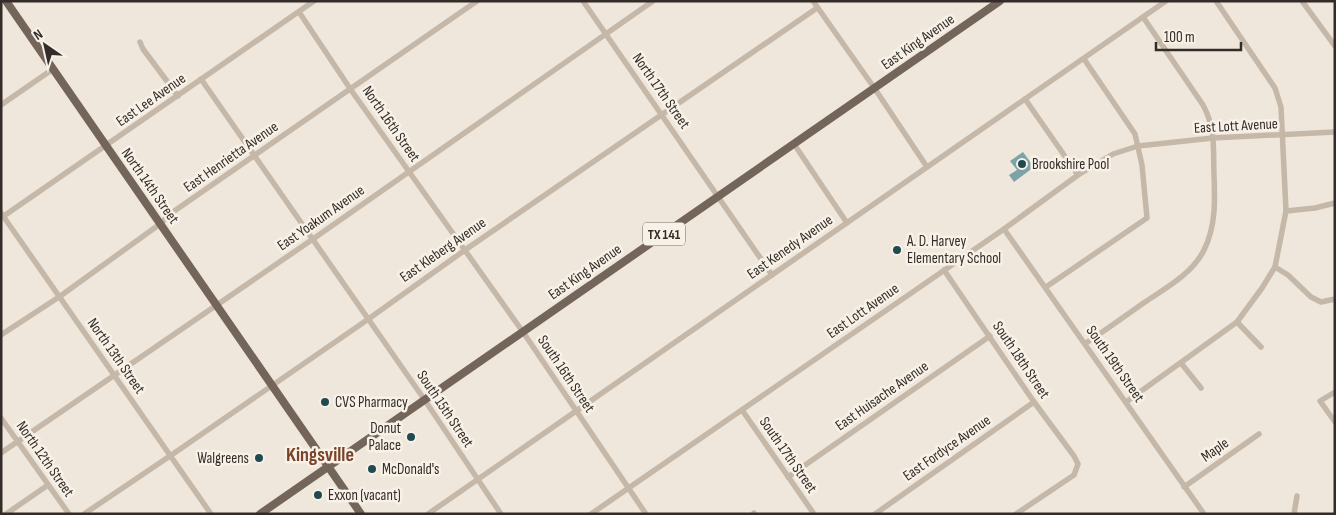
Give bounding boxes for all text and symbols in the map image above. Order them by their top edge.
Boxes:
street label: East King Avenue [878,10,958,74]
north arrow [20,20,70,70]
scale bar [1156,20,1241,52]
text: N [30,25,46,44]
text: 100 m [1164,28,1195,47]
street label: North 17th Street [628,49,694,133]
street label: East Lee Avenue [113,69,189,131]
street label: North 16th Street [358,82,424,166]
street label: East Lott Avenue [1194,114,1278,138]
street label: East Henrietta Avenue [180,117,282,197]
street label: North 14th Street [117,144,183,228]
place label: Brookshire Pool [1032,155,1109,174]
marker: Brookshire Pool [1016,158,1028,170]
street label: East Yoakum Avenue [274,181,368,255]
street label: East Kenedy Avenue [744,210,836,284]
street label: East Kleberg Avenue [396,213,490,287]
road number: TX 141 [643,222,685,245]
place label: A. D. Harvey Elementary School [906,232,1001,268]
street label: East King Avenue [545,240,625,304]
marker: A. D. Harvey Elementary School [891,244,903,256]
street label: East Lott Avenue [823,279,903,343]
street label: North 13th Street [83,314,149,398]
street label: South 18th Street [988,318,1054,403]
street label: South 19th Street [1082,322,1149,406]
street label: South 16th Street [533,332,599,417]
street label: East Huisache Avenue [832,357,932,435]
street label: South 15th Street [412,367,478,451]
place label: CVS Pharmacy [335,393,408,412]
marker: CVS Pharmacy [319,396,331,408]
street label: East Fordyce Avenue [899,411,995,485]
street label: South 17th Street [755,413,821,497]
street label: North 12th Street [12,417,78,501]
place label: Donut Palace [369,419,401,455]
marker: Donut Palace [405,431,417,443]
street label: Maple [1197,434,1233,466]
district label: Kingsville [286,443,354,467]
place label: Walgreens [197,449,249,468]
marker: Walgreens [253,452,265,464]
place label: McDonald's [382,460,440,479]
marker: McDonald's [366,463,378,475]
place label: Exxon (vacant) [328,486,401,505]
marker: Exxon (vacant) [312,489,324,501]

